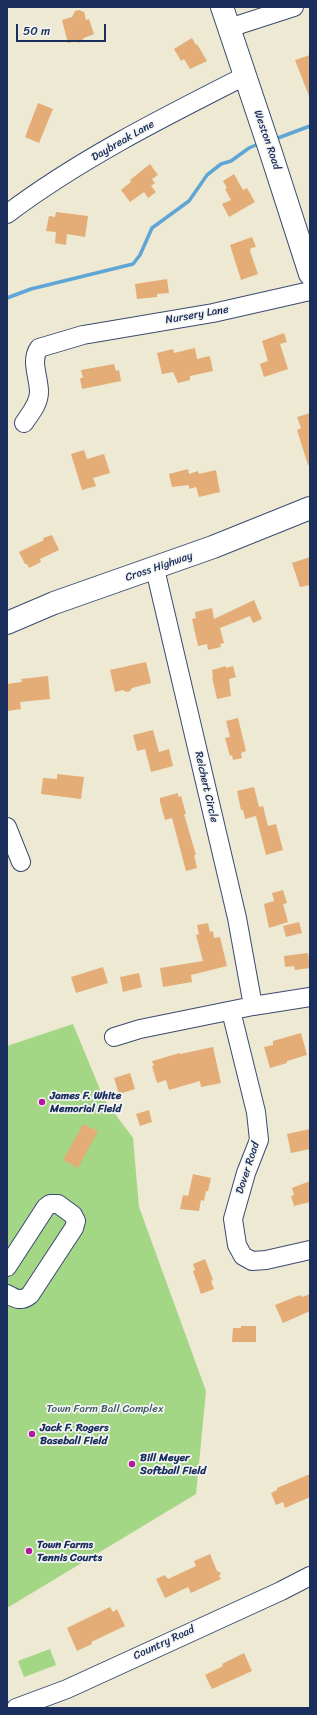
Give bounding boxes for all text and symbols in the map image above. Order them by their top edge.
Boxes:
scale bar [18,16,108,42]
text: 50 m [23,20,50,42]
street label: Weston Road [251,109,283,171]
street label: Daybreak Lane [89,118,157,164]
street label: Nursery Lane [164,303,230,327]
street label: Cross Highway [124,549,194,585]
street label: Reichert Circle [191,750,221,824]
place label: James F. White Memorial Field [50,1089,122,1115]
marker: James F. White Memorial Field [37,1097,47,1107]
street label: Dover Road [233,1140,263,1196]
park label: Town Farm Ball Complex [46,1402,164,1416]
place label: Jack F. Rogers Baseball Field [40,1421,108,1447]
marker: Jack F. Rogers Baseball Field [27,1429,37,1439]
place label: Bill Meyer Softball Field [140,1451,206,1477]
marker: Bill Meyer Softball Field [127,1459,137,1469]
place label: Town Farms Tennis Courts [37,1538,102,1564]
marker: Town Farms Tennis Courts [24,1546,34,1556]
street label: Country Road [131,1623,197,1663]

